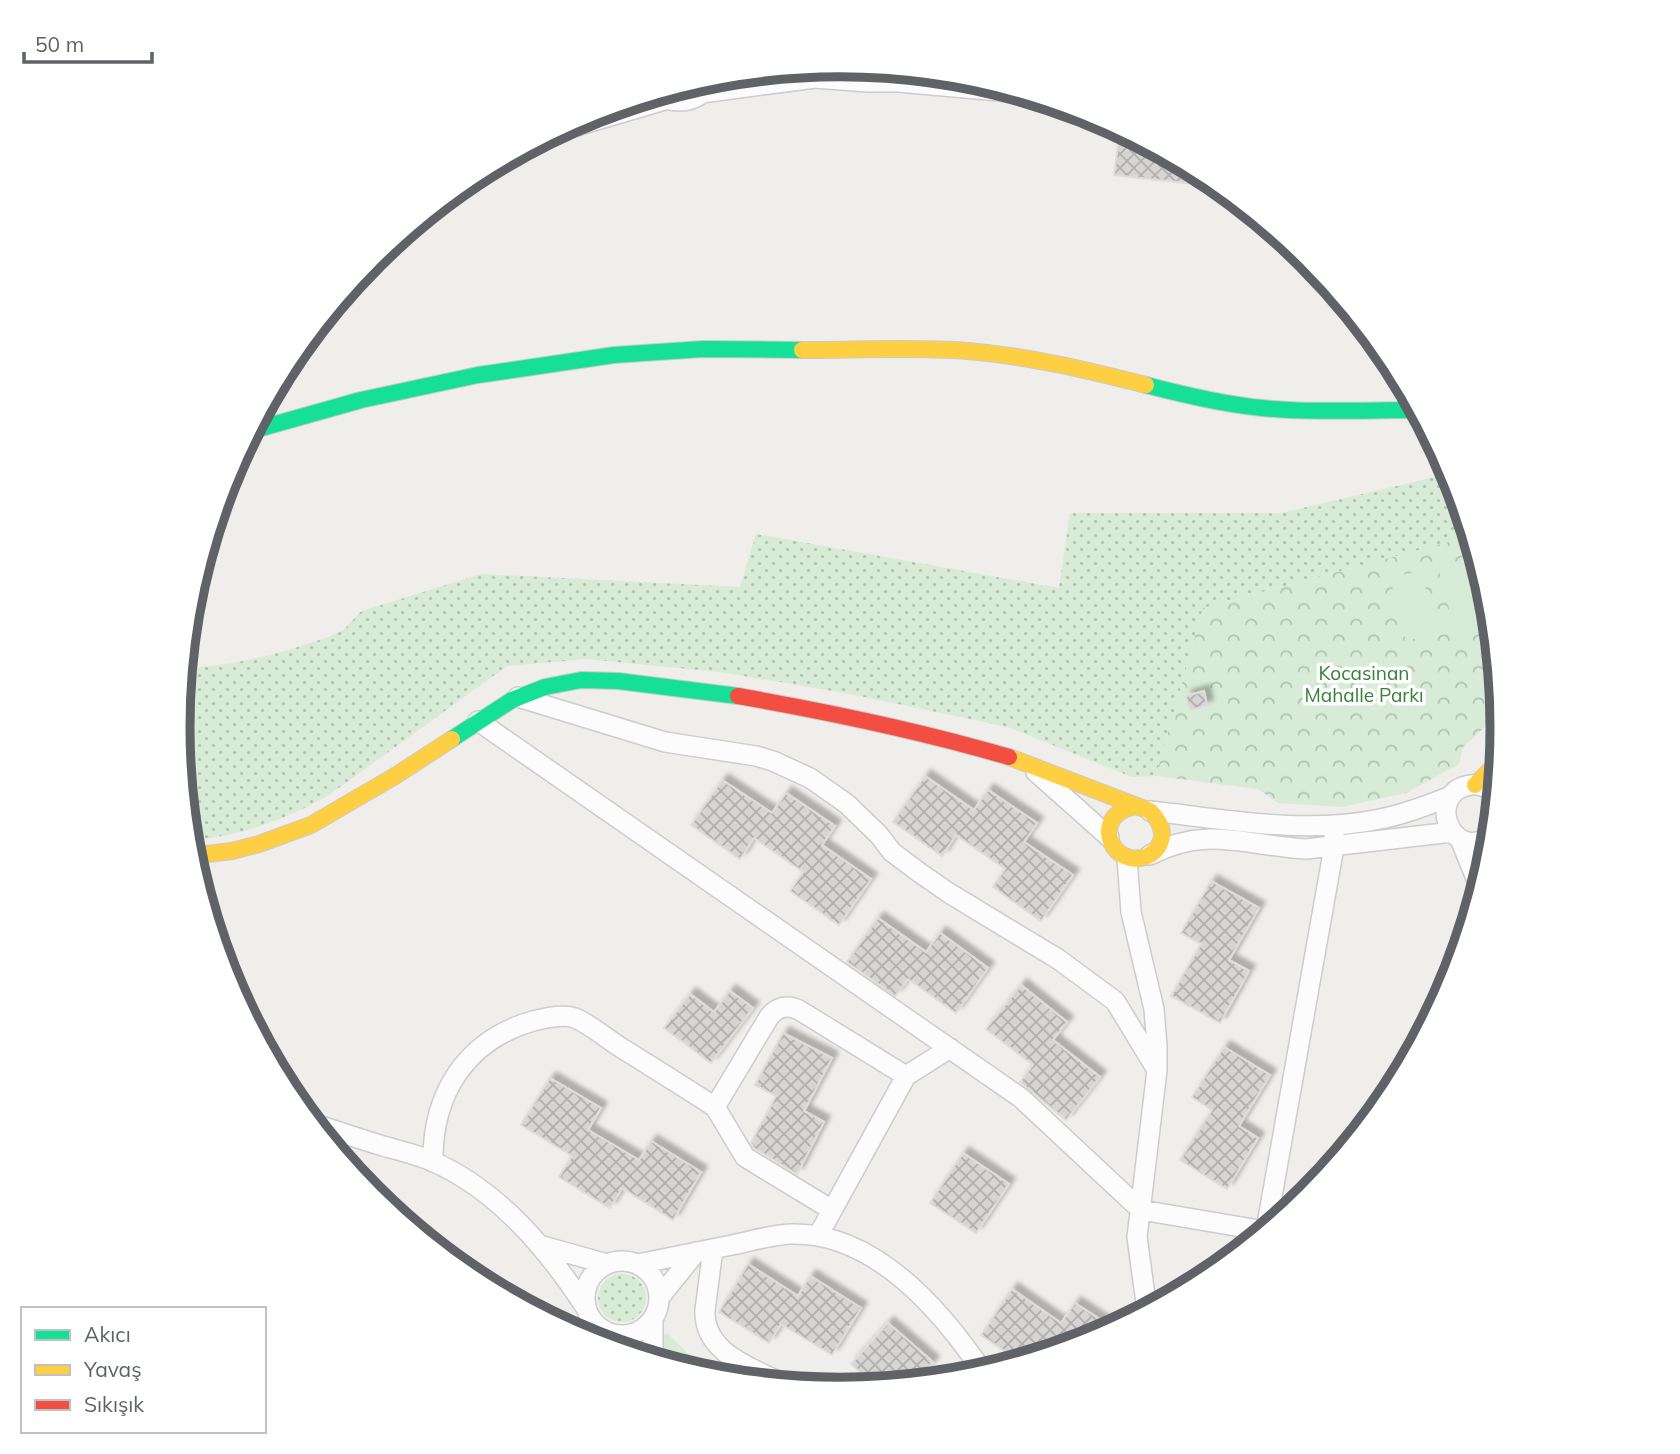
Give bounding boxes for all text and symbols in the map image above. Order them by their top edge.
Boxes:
scale bar [24,21,152,65]
text: 50 m [35,31,84,57]
park label: Kocasinan Mahalle Parkı [1304,661,1424,707]
legend [21,1307,266,1433]
text: Akıcı [84,1321,131,1347]
text: Yavaş [83,1356,142,1382]
text: Sıkışık [84,1391,144,1417]

